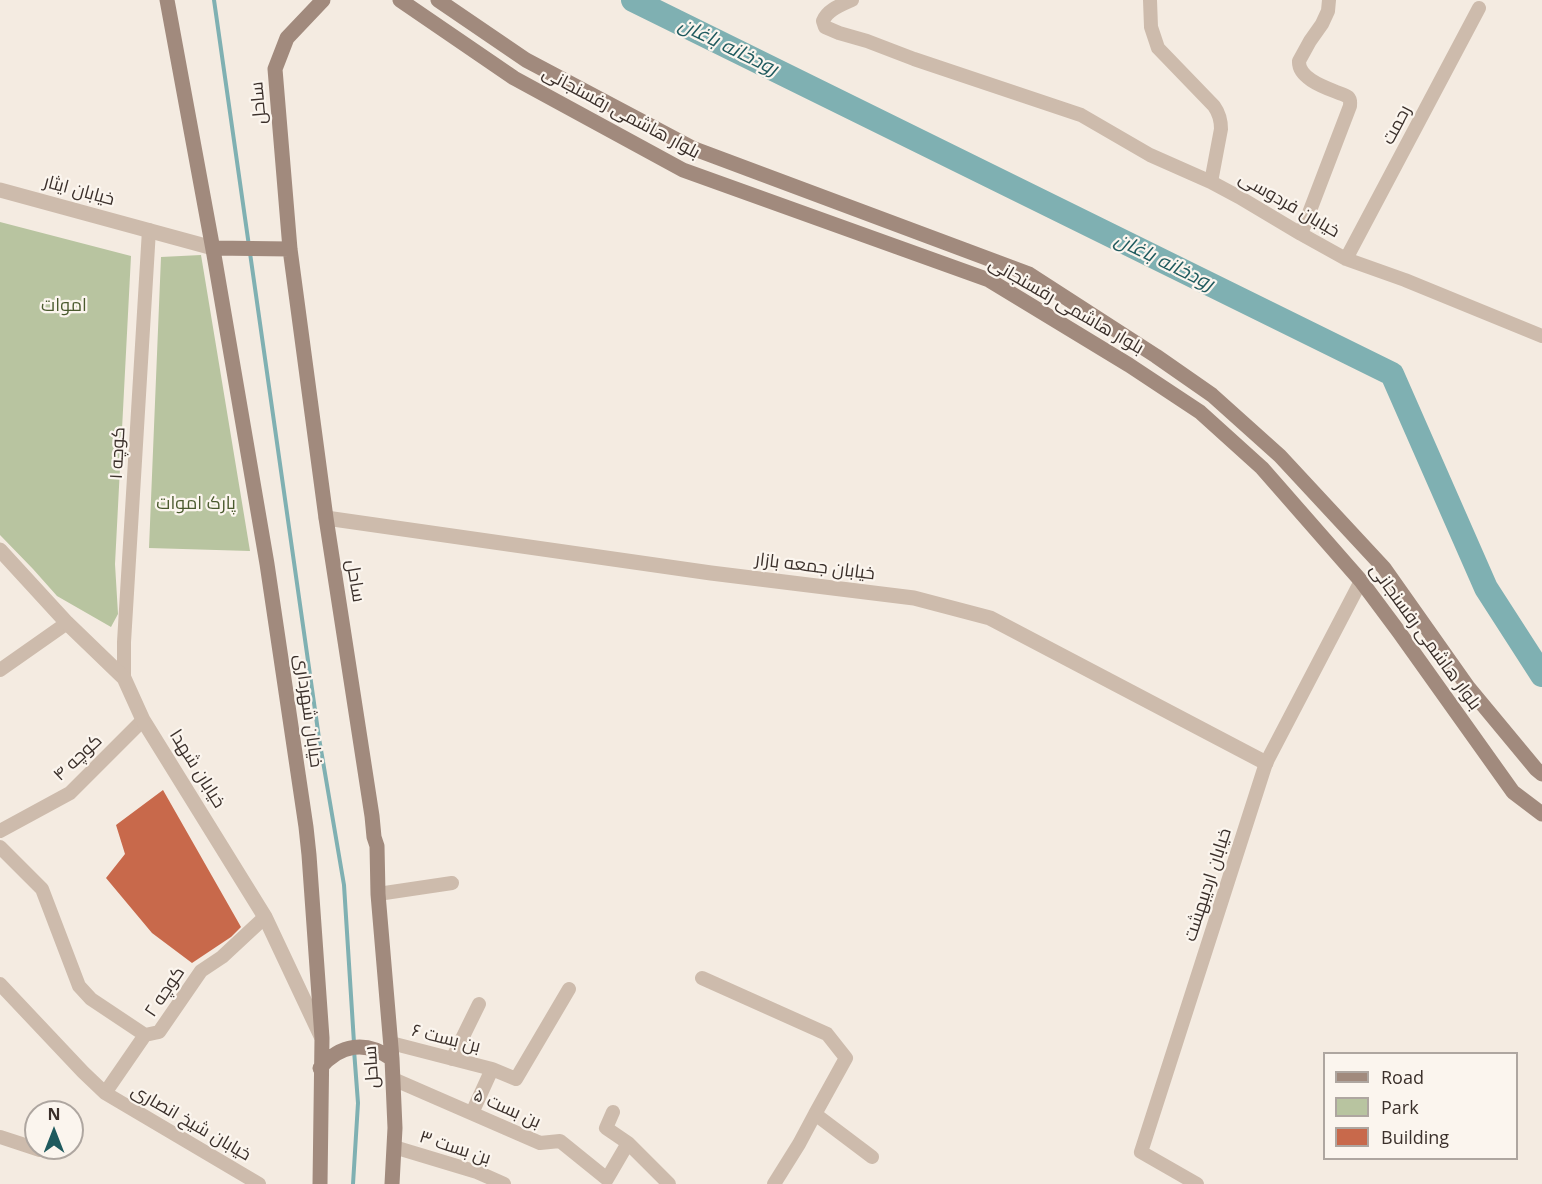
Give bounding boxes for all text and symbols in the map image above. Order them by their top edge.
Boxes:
water label: رودخانه باغان [675,13,781,81]
street label: بلوار هاشمی رفسنجانی [538,62,704,164]
street label: ساحل [246,81,272,125]
street label: رحمت [1378,102,1416,148]
street label: خیابان فردوسی [1235,167,1343,243]
street label: خیابان ایثار [41,171,117,211]
water label: رودخانه باغان [1111,228,1217,296]
street label: بلوار هاشمی رفسنجانی [985,253,1147,359]
park label: اموات [41,295,87,317]
street label: کوچه ۱ [106,426,130,480]
park label: پارک اموات [156,493,236,515]
street label: خیابان جمعه بازار [754,549,876,585]
street label: ساحل [341,558,369,604]
street label: بلوار هاشمی رفسنجانی [1365,560,1485,714]
street label: خیابان شهرداری [289,653,327,769]
street label: خیابان شهدا [164,726,230,812]
street label: کوچه ۴ [49,730,107,786]
street label: خیابان اردیبهشت [1180,826,1236,944]
street label: کوچه ۲ [140,963,190,1021]
street label: بن بست ۶ [409,1020,483,1058]
street label: ساحل [360,1045,384,1089]
legend [1323,1052,1518,1160]
text: Road [1381,1065,1424,1089]
street label: خیابان شیخ انصاری [127,1080,255,1166]
street label: بن بست ۵ [470,1085,544,1133]
text: Park [1381,1095,1419,1119]
north arrow [24,1100,84,1160]
text: N [47,1103,61,1125]
text: Building [1381,1125,1449,1149]
street label: بن بست ۳ [417,1126,493,1170]

